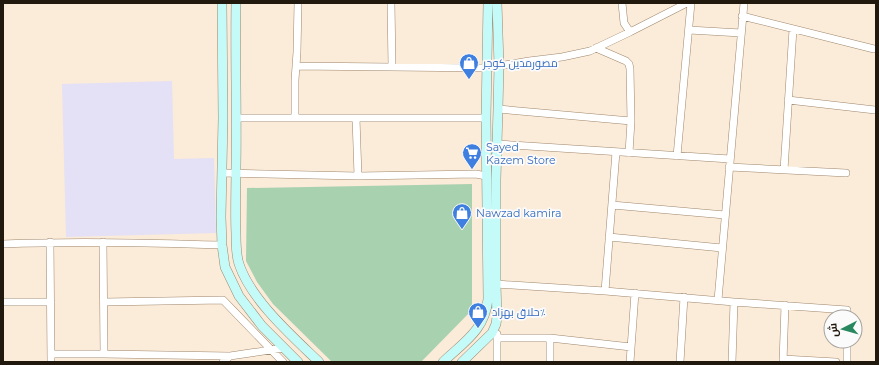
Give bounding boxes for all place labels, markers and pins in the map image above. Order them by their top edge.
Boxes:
shop icon: مصورمدین كوجر [458,52,480,80]
place label: مصورمدین كوجر [482,56,558,70]
place label: Sayed Kazem Store [486,140,556,167]
supermarket icon: Sayed Kazem Store [461,142,483,170]
shop icon: Nawzad kamira [451,202,473,230]
place label: Nawzad kamira [476,206,561,220]
shop icon: حلاق بهزاد٪ [467,301,489,329]
place label: حلاق بهزاد٪ [492,305,546,319]

